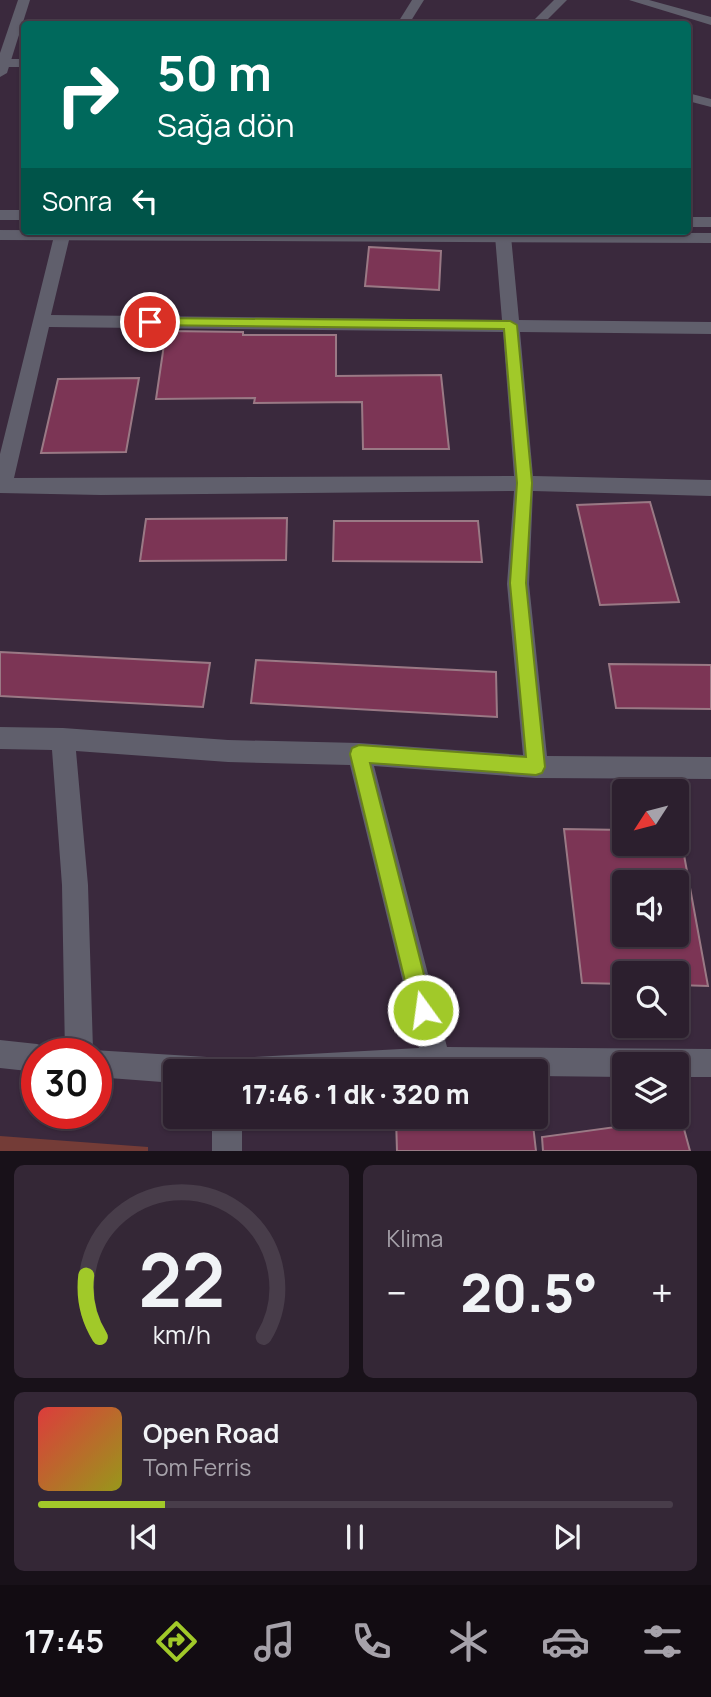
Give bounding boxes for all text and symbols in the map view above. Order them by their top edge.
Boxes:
text: 50 m [157,39,272,106]
icon: right [42,49,133,140]
text: Sağa dön [157,103,295,147]
icon: left [126,182,164,220]
text: Sonra [42,183,112,219]
pin [120,292,180,352]
icon: arrive [131,303,169,341]
north arrow [612,779,690,856]
map controls [612,779,689,1129]
button: sound [612,870,689,947]
button: search [612,961,689,1038]
position arrow [386,973,460,1047]
speed limit sign: 30 [21,1038,112,1129]
button: layers [612,1052,689,1129]
text: 17:46 · 1 dk · 320 m [242,1076,469,1112]
text: Klima [387,1222,443,1254]
text: 22 [138,1230,225,1330]
text: 20.5° [460,1257,598,1328]
text: − [387,1266,407,1318]
text: + [651,1266,673,1318]
text: km/h [152,1317,210,1352]
text: Open Road [143,1415,279,1451]
text: Tom Ferris [143,1451,251,1483]
icon: previous [125,1518,163,1556]
icon: pause [336,1518,374,1556]
icon: next [548,1518,586,1556]
icon: directions [152,1617,201,1666]
icon: music [250,1617,299,1666]
icon: phone [347,1617,396,1666]
icon: climate [444,1617,493,1666]
icon: car [541,1617,590,1666]
icon: filters [638,1617,687,1666]
text: 17:45 [24,1619,104,1663]

